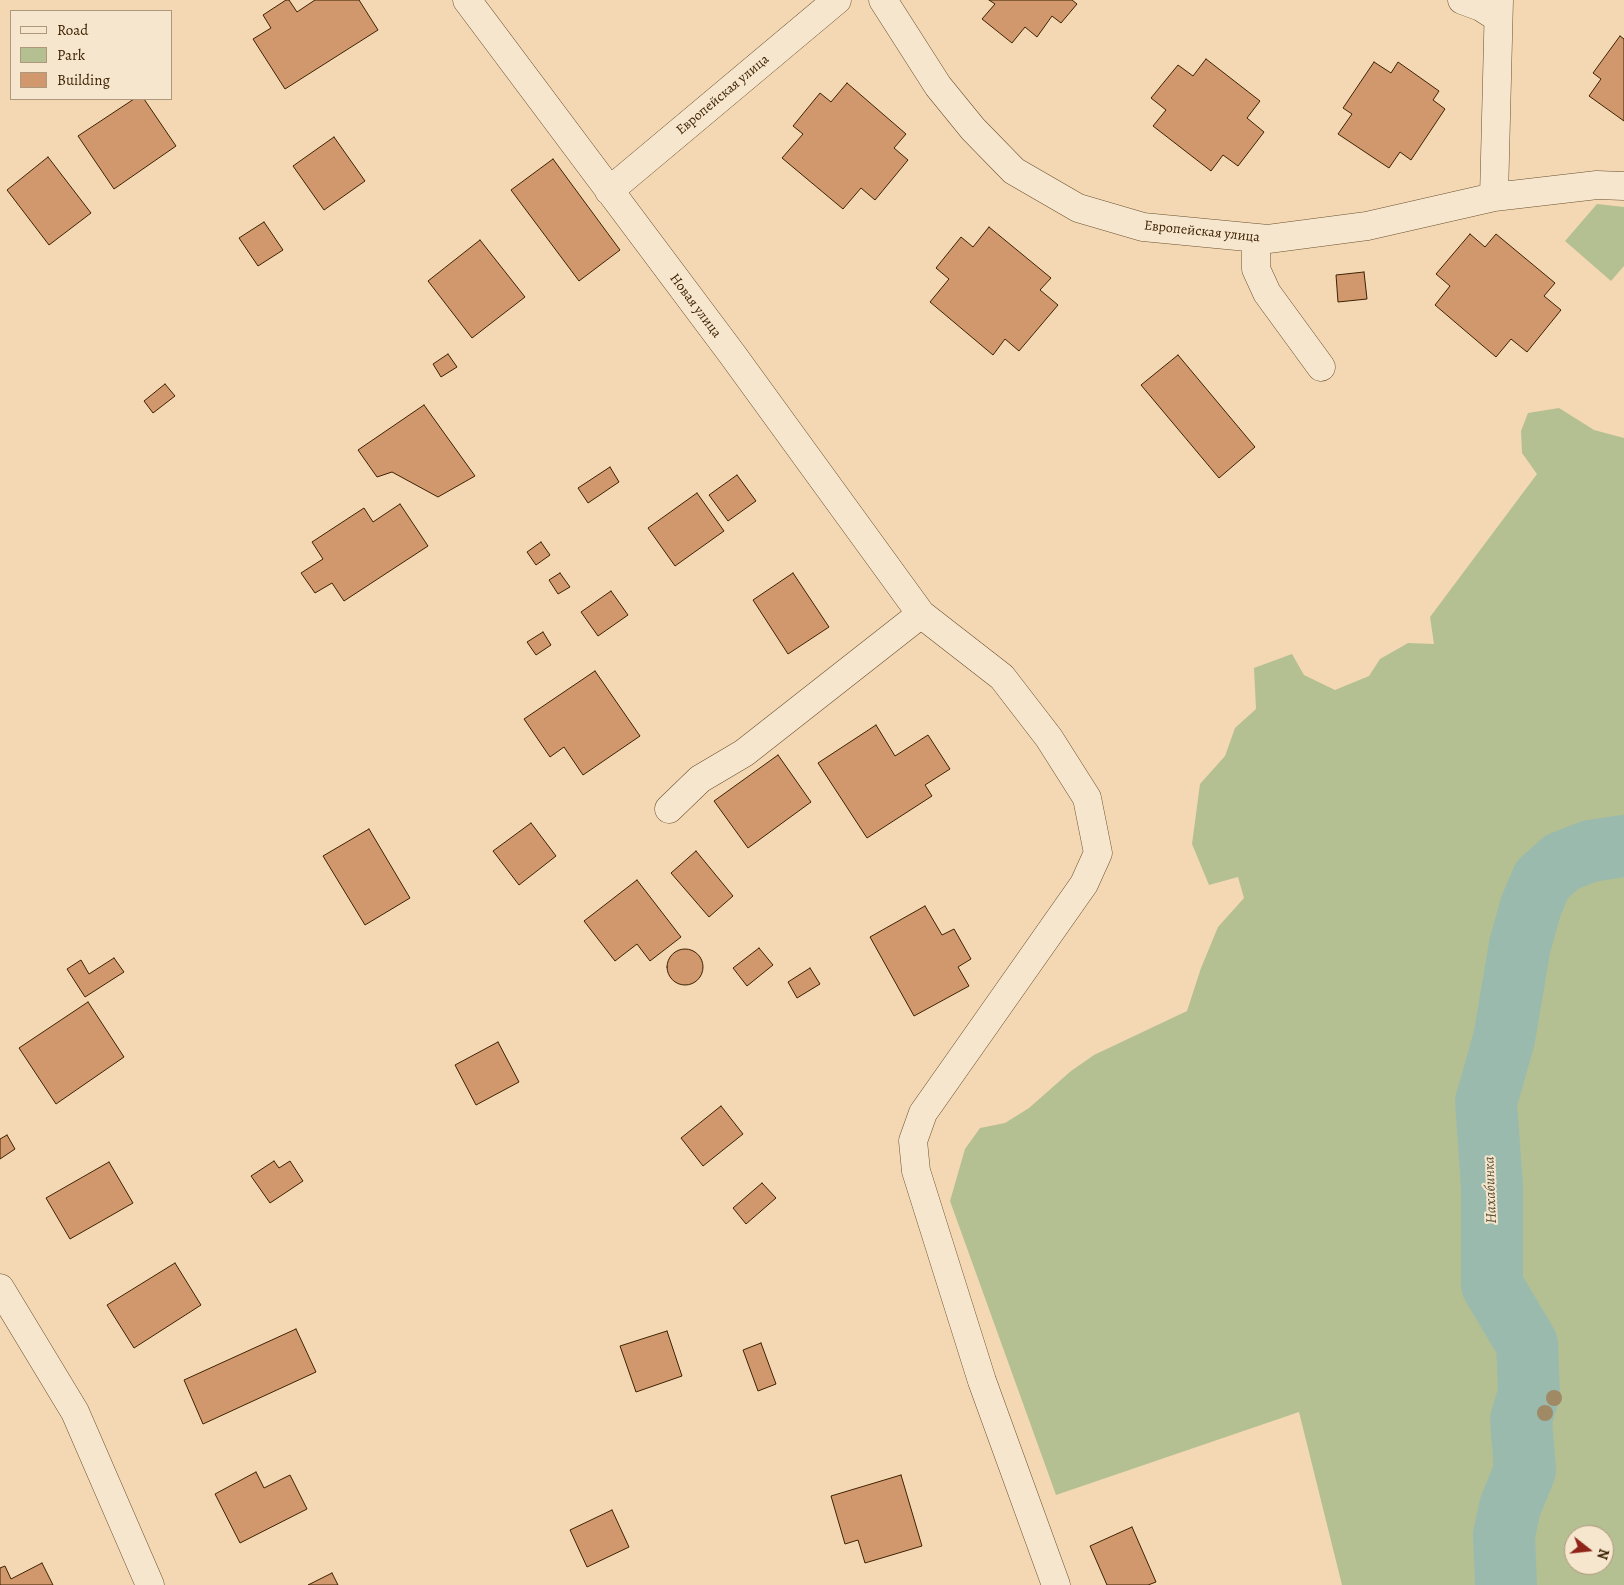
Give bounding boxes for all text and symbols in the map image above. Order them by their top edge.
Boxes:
legend [10,10,172,100]
text: Road [57,20,88,40]
text: Park [57,45,85,65]
street label: Европейская улица [673,51,773,139]
text: Building [57,70,110,90]
street label: Европейская улица [1143,218,1261,246]
street label: Новая улица [666,271,724,341]
water label: Нахабинка [1481,1156,1501,1224]
north arrow [1564,1525,1614,1575]
text: N [1592,1546,1613,1562]

